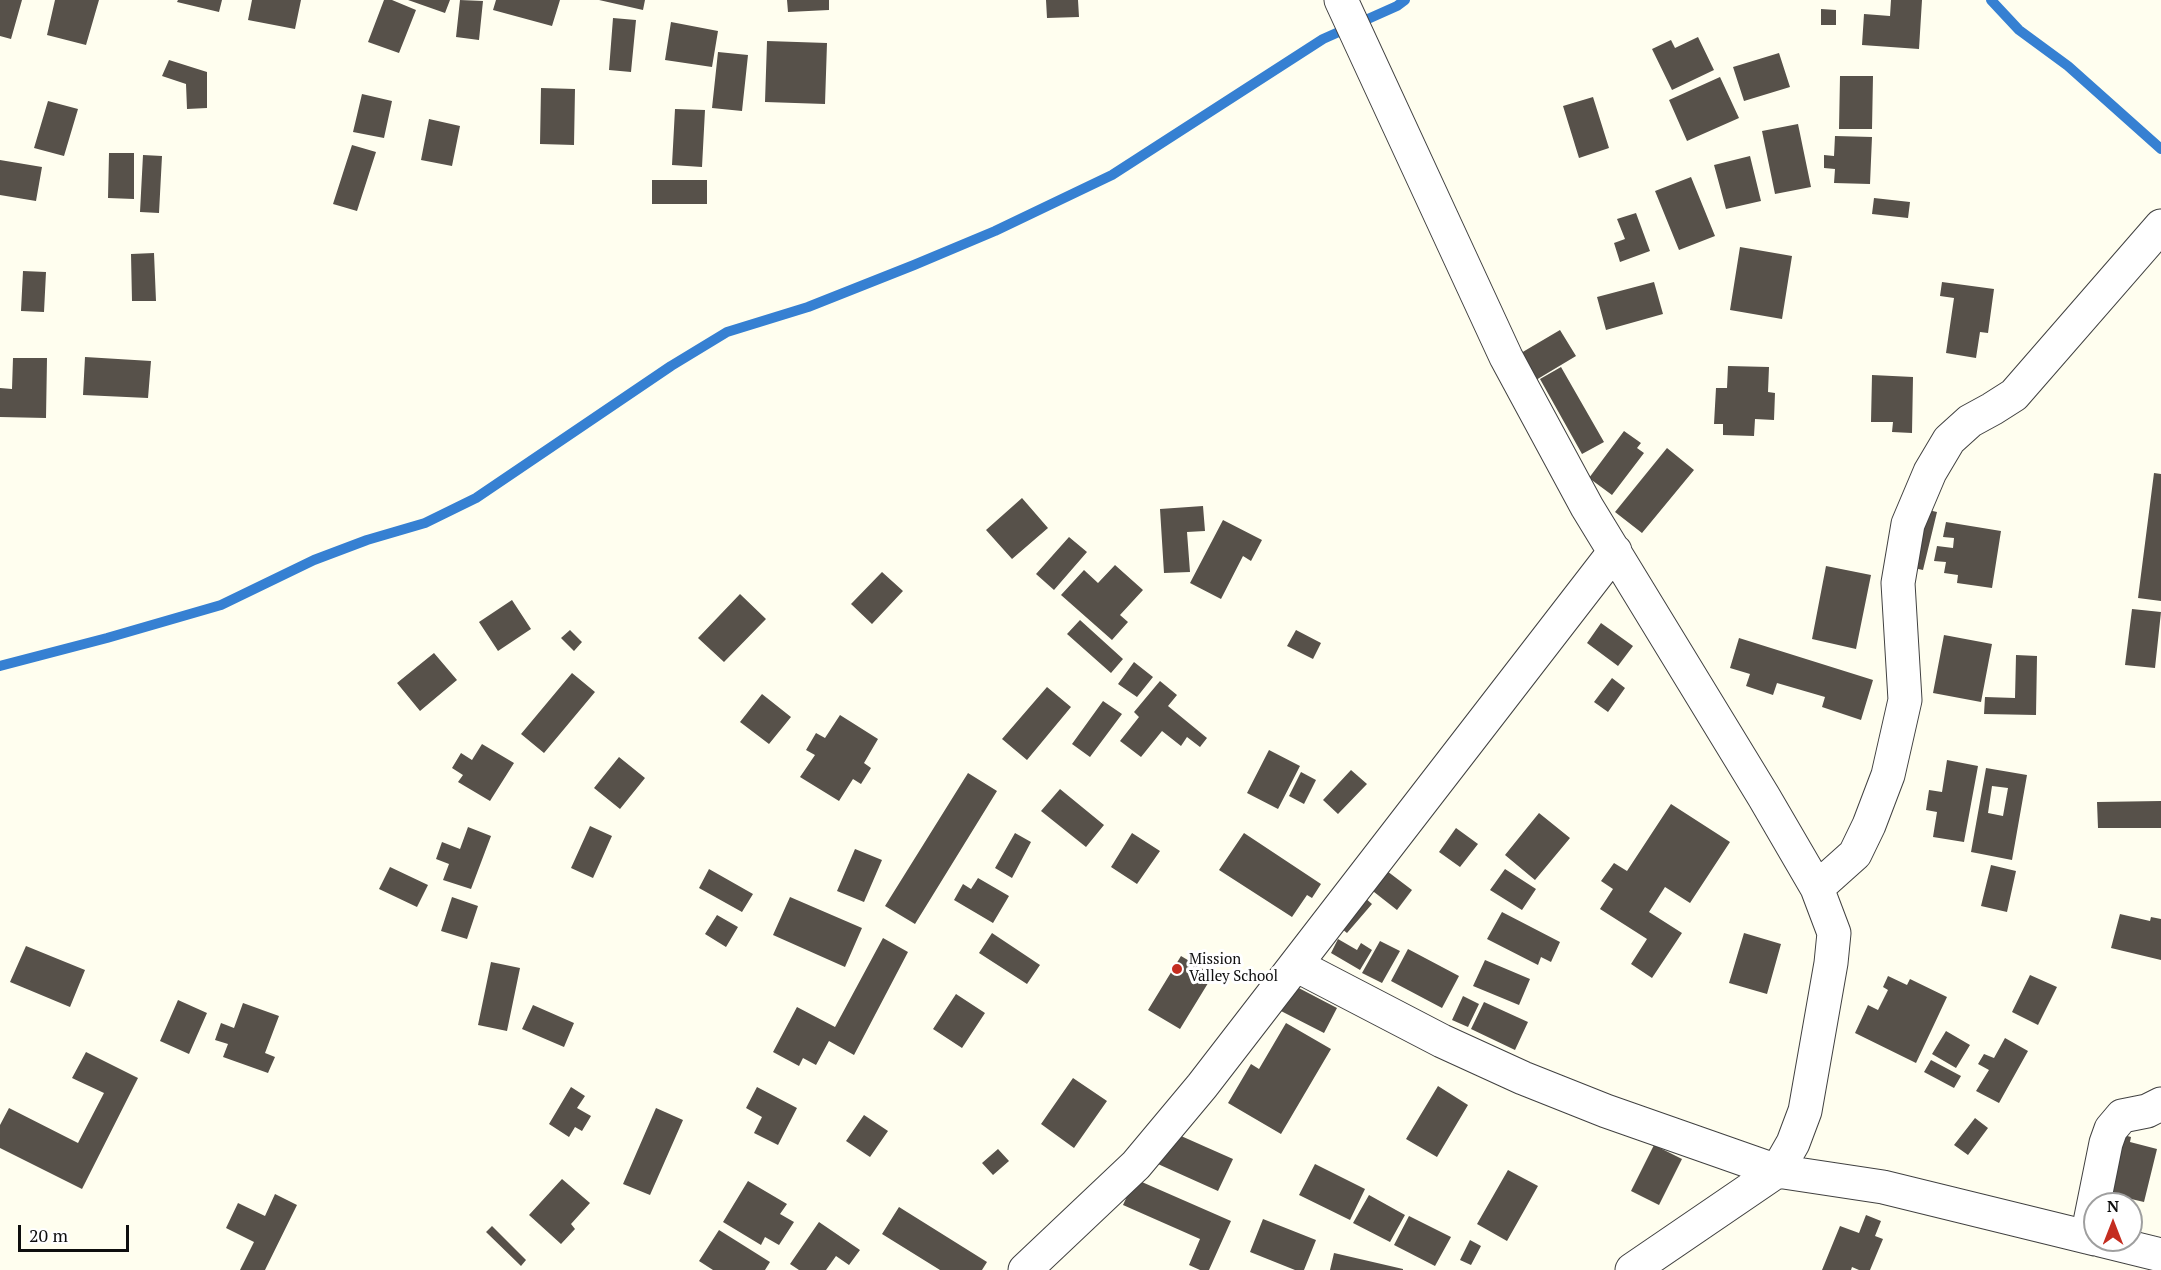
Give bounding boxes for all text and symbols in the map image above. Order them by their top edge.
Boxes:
place label: Mission Valley School [1189,951,1278,986]
marker: Mission Valley School [1170,962,1184,976]
north arrow [2083,1192,2143,1252]
text: N [2107,1195,2119,1217]
scale bar [21,1213,132,1251]
text: 20 m [29,1223,68,1247]

